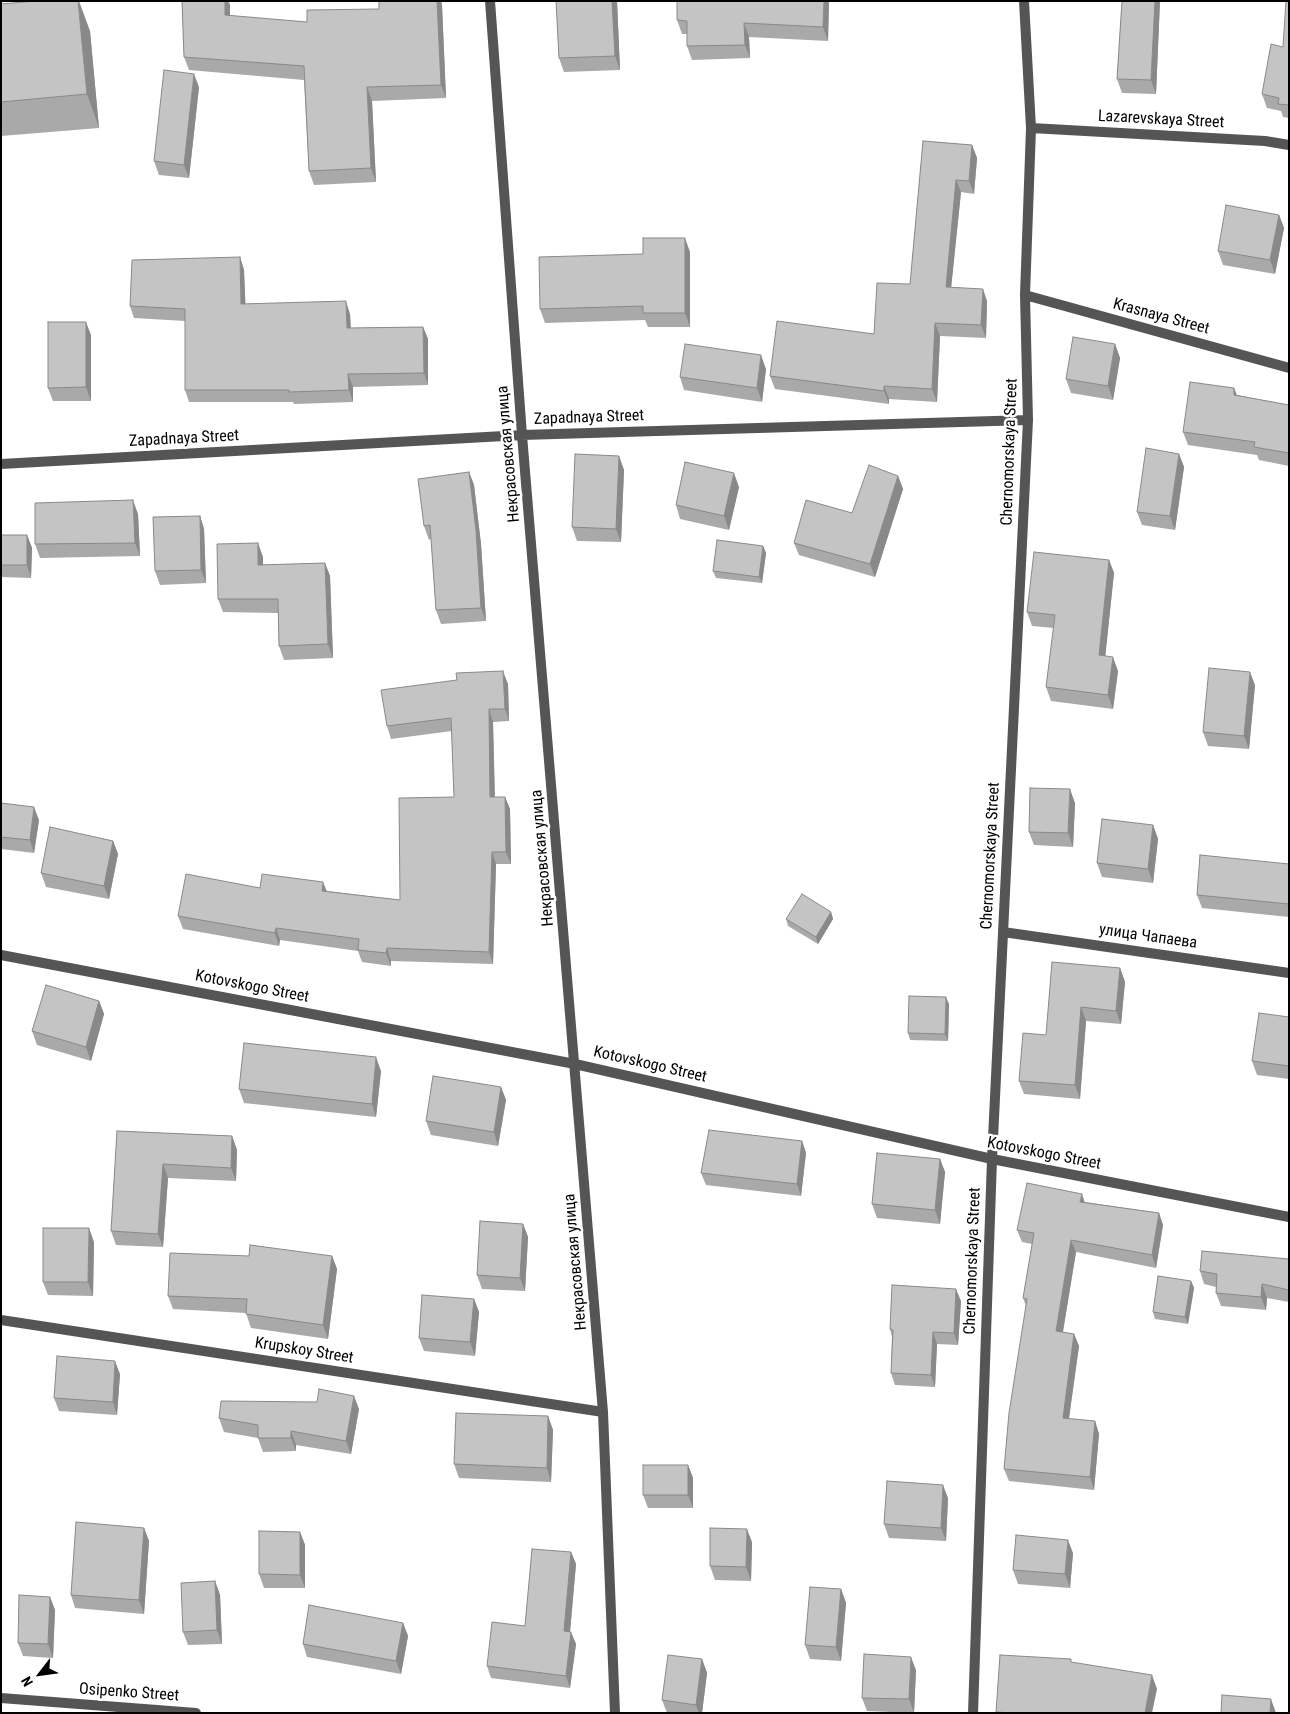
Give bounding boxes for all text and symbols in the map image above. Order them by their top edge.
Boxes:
street label: Lazarevskaya Street [1097,107,1225,133]
street label: Krasnaya Street [1111,295,1211,339]
street label: Chernomorskaya Street [998,378,1022,526]
street label: Некрасовская улица [493,385,525,523]
street label: Zapadnaya Street [534,406,644,430]
street label: Zapadnaya Street [128,427,240,451]
street label: Chernomorskaya Street [978,782,1004,930]
street label: Некрасовская улица [527,789,559,927]
street label: улица Чапаева [1098,921,1198,953]
street label: Kotovskogo Street [193,967,311,1007]
street label: Kotovskogo Street [592,1043,708,1087]
street label: Kotovskogo Street [985,1134,1103,1174]
street label: Chernomorskaya Street [961,1187,985,1335]
street label: Некрасовская улица [560,1193,592,1331]
street label: Krupskoy Street [253,1334,355,1368]
north arrow [15,1649,65,1699]
text: N [18,1674,36,1689]
street label: Osipenko Street [78,1680,180,1706]

